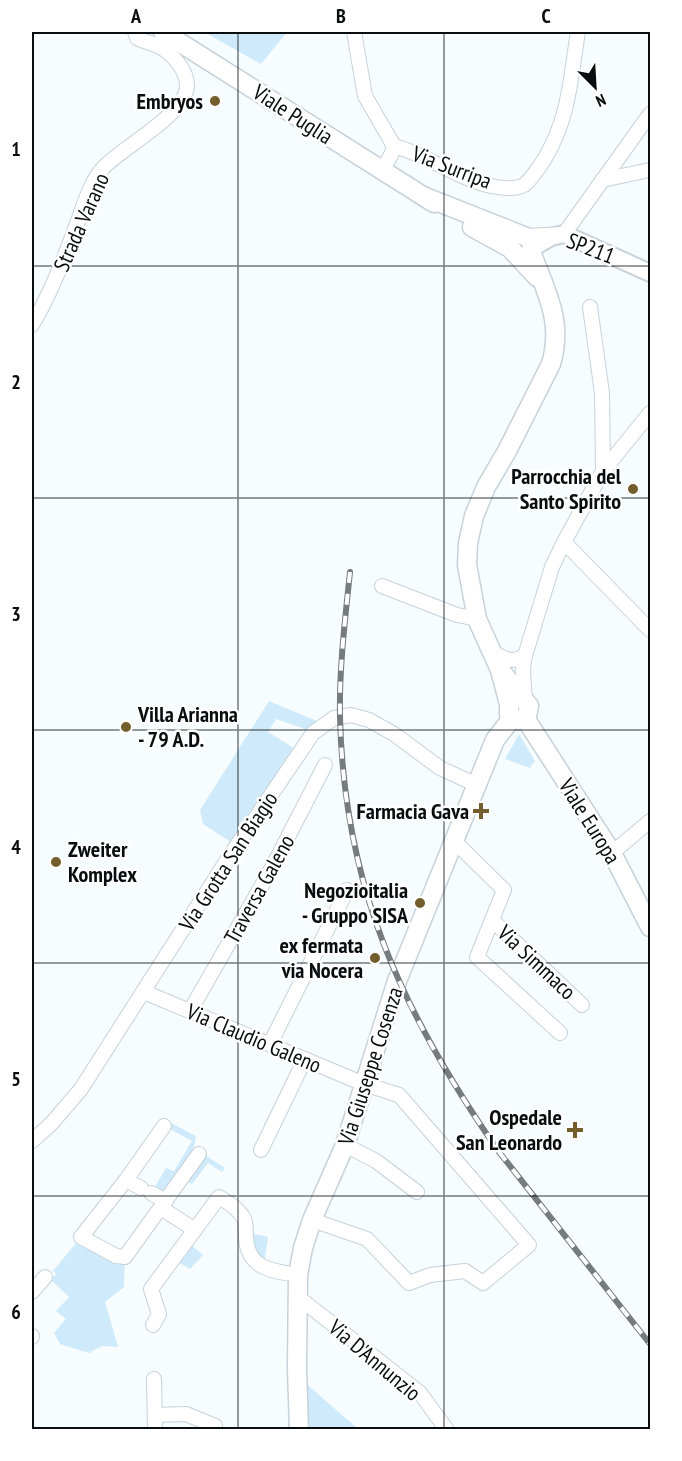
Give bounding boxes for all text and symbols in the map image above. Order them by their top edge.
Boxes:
text: A [130,3,142,29]
text: B [336,3,346,29]
text: C [541,3,551,29]
north arrow [565,57,625,117]
street label: Viale Puglia [247,77,338,150]
place label: Embryos [137,87,203,115]
text: N [593,90,609,112]
marker: Embryos [208,94,222,108]
text: 1 [11,136,21,162]
street label: Via Surripa [407,139,496,195]
street label: Strada Varano [47,168,115,276]
street label: SP211 [563,226,619,270]
text: 2 [11,369,21,395]
place label: Parrocchia del Santo Spirito [511,462,622,515]
marker: Parrocchia del Santo Spirito [626,482,640,496]
text: 3 [11,601,21,627]
place label: Villa Arianna - 79 A.D. [137,700,238,753]
marker: Villa Arianna - 79 A.D. [119,720,133,734]
street label: Viale Europa [552,772,627,869]
street label: Via Grotta San Biagio [172,786,283,937]
place label: Farmacia Gava [357,797,469,825]
marker: Farmacia Gava [474,804,488,818]
street label: Traversa Galeno [218,830,300,948]
text: 4 [11,834,21,860]
place label: Zweiter Komplex [68,835,137,888]
marker: Zweiter Komplex [49,855,63,869]
place label: Negozioitalia - Gruppo SISA [302,876,409,929]
marker: Negozioitalia - Gruppo SISA [413,896,427,910]
street label: Via Simmaco [491,918,582,1005]
place label: ex fermata via Nocera [279,931,363,984]
marker: ex fermata via Nocera [368,951,382,965]
street label: Via Giuseppe Cosenza [331,983,409,1150]
street label: Via Claudio Galeno [182,997,325,1079]
text: 5 [11,1066,21,1092]
place label: Ospedale San Leonardo [456,1103,562,1156]
marker: Ospedale San Leonardo [566,1121,584,1139]
text: 6 [11,1299,21,1325]
street label: Via D'Annunzio [322,1313,427,1407]

